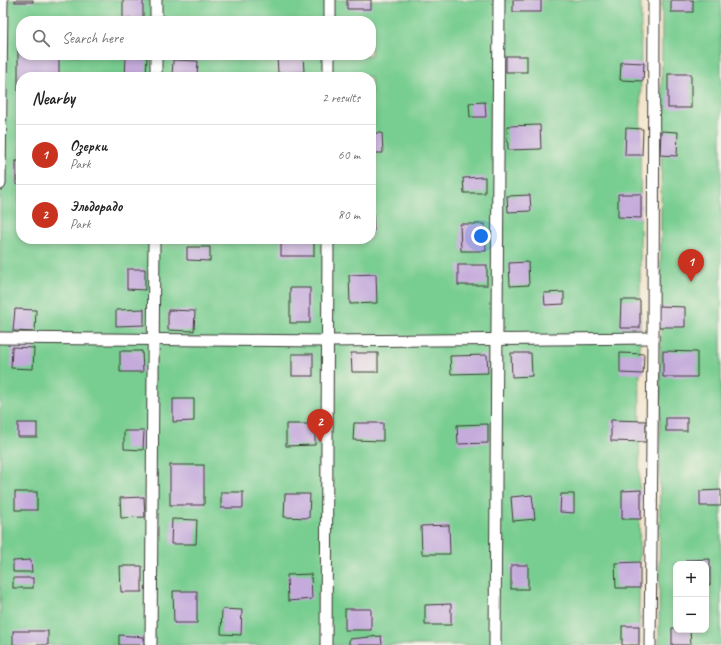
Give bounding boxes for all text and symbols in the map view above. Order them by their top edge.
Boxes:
search box [16,16,376,60]
icon: search [30,27,52,49]
text: Search here [62,29,123,48]
text: Nearby [32,88,75,109]
text: 2 results [322,90,360,106]
text: Озерки [70,137,107,156]
text: 1 [42,147,48,163]
text: 60 m [338,147,360,163]
text: Park [70,156,91,172]
text: Эльдорадо [70,197,123,216]
text: 2 [42,207,48,223]
text: 80 m [338,207,360,223]
text: Park [70,216,91,232]
your location [471,226,491,246]
pin: 1 [678,249,704,282]
pin: 2 [307,409,333,442]
map controls [673,561,709,633]
button: + [673,561,709,597]
button: − [673,597,709,633]

